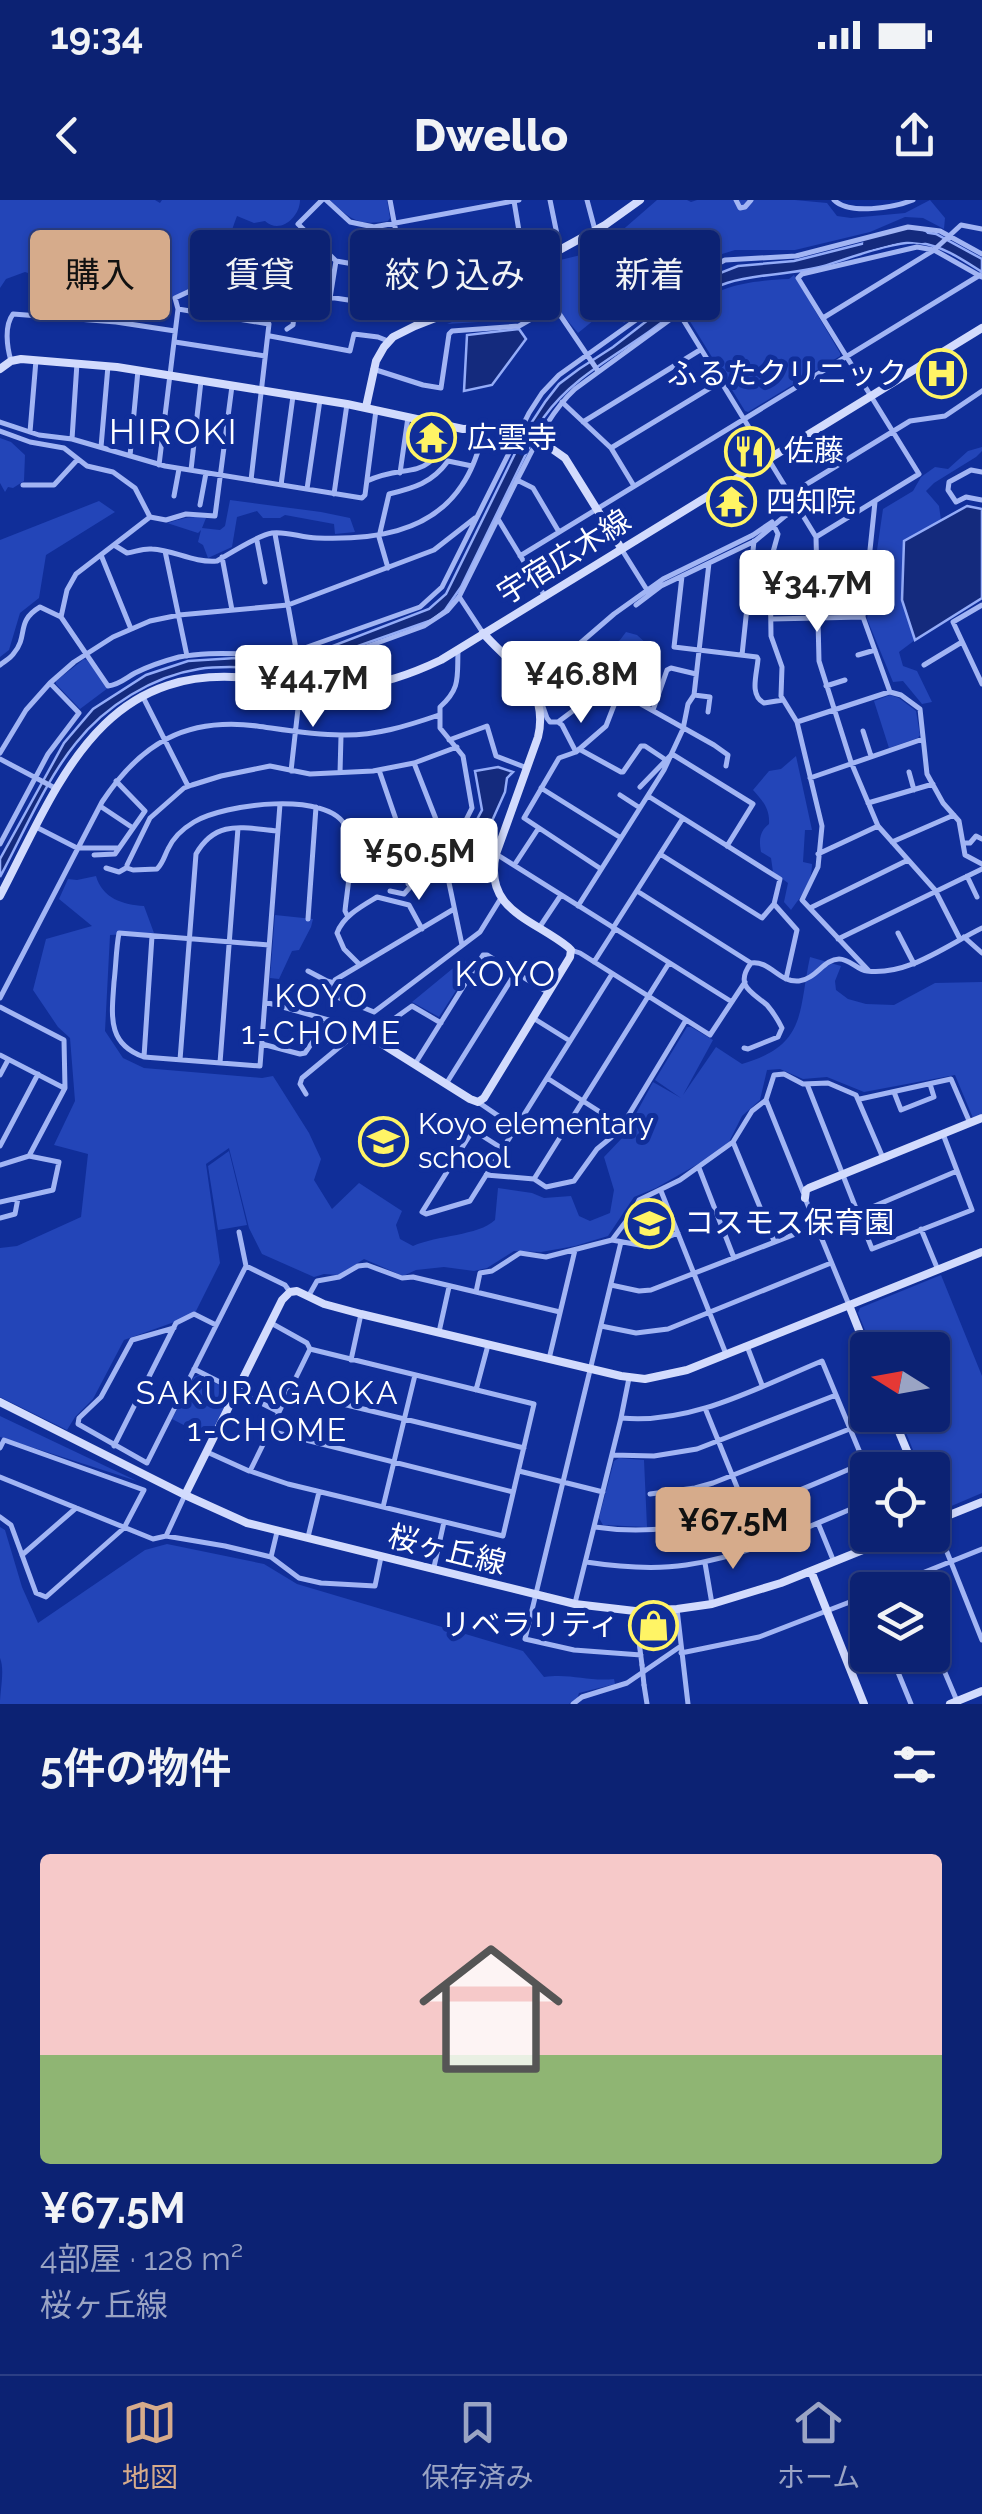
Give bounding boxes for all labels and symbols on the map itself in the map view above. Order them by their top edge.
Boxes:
hospital icon: ふるたクリニック [916,348,968,400]
place label: ふるたクリニック [667,356,907,391]
district label: HIROKI [109,411,239,452]
temple icon: 広雲寺 [406,412,458,464]
place label: 広雲寺 [467,420,557,455]
restaurant icon: 佐藤 [723,425,775,477]
place label: 佐藤 [784,433,844,468]
temple icon: 四知院 [705,476,757,528]
place label: 四知院 [766,484,856,519]
street label: 宇宿広木線 [491,502,637,611]
pin: ¥34.7M [736,550,898,635]
pin: ¥46.8M [500,641,662,726]
pin: ¥44.7M [232,645,394,730]
pin: ¥50.5M [338,818,500,903]
district label: KOYO [454,953,558,994]
district label: KOYO 1-CHOME [241,977,403,1051]
place label: Koyo elementary school [418,1106,654,1175]
school or university icon: Koyo elementary school [357,1115,409,1167]
school or university icon: コスモス保育園 [623,1197,675,1249]
place label: コスモス保育園 [684,1205,894,1240]
north arrow [850,1332,950,1432]
district label: SAKURAGAOKA 1-CHOME [136,1374,400,1448]
pin: ¥67.5M [652,1487,814,1572]
street label: 桜ヶ丘線 [385,1518,510,1581]
shop icon: リベラリティ [628,1599,680,1651]
place label: リベラリティ [441,1607,619,1642]

